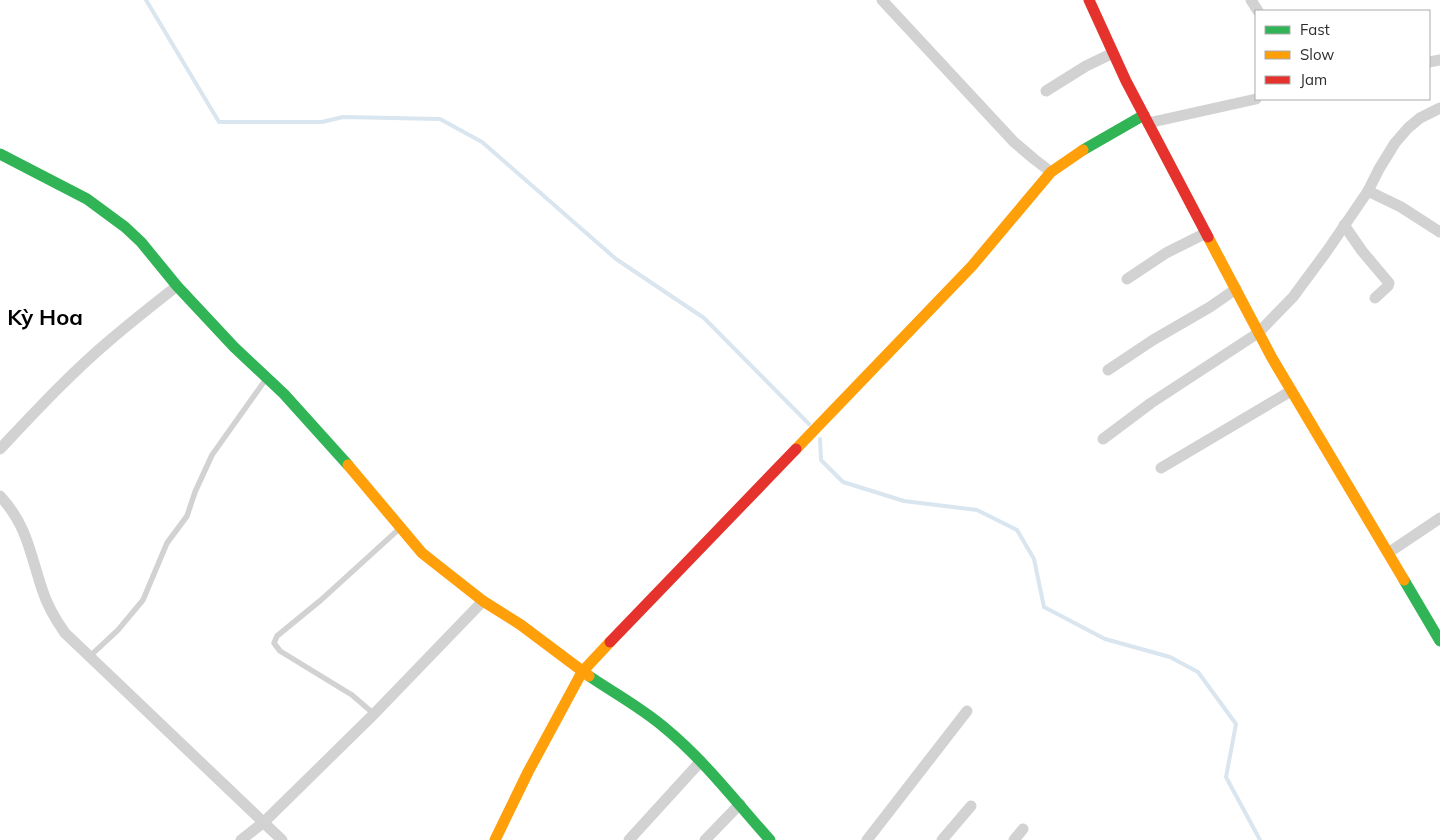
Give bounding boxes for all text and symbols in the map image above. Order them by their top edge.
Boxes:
legend [1255,10,1430,100]
text: Fast [1300,20,1330,39]
text: Slow [1300,45,1334,64]
text: Jam [1300,70,1327,89]
district label: Kỳ Hoa [7,303,83,331]

